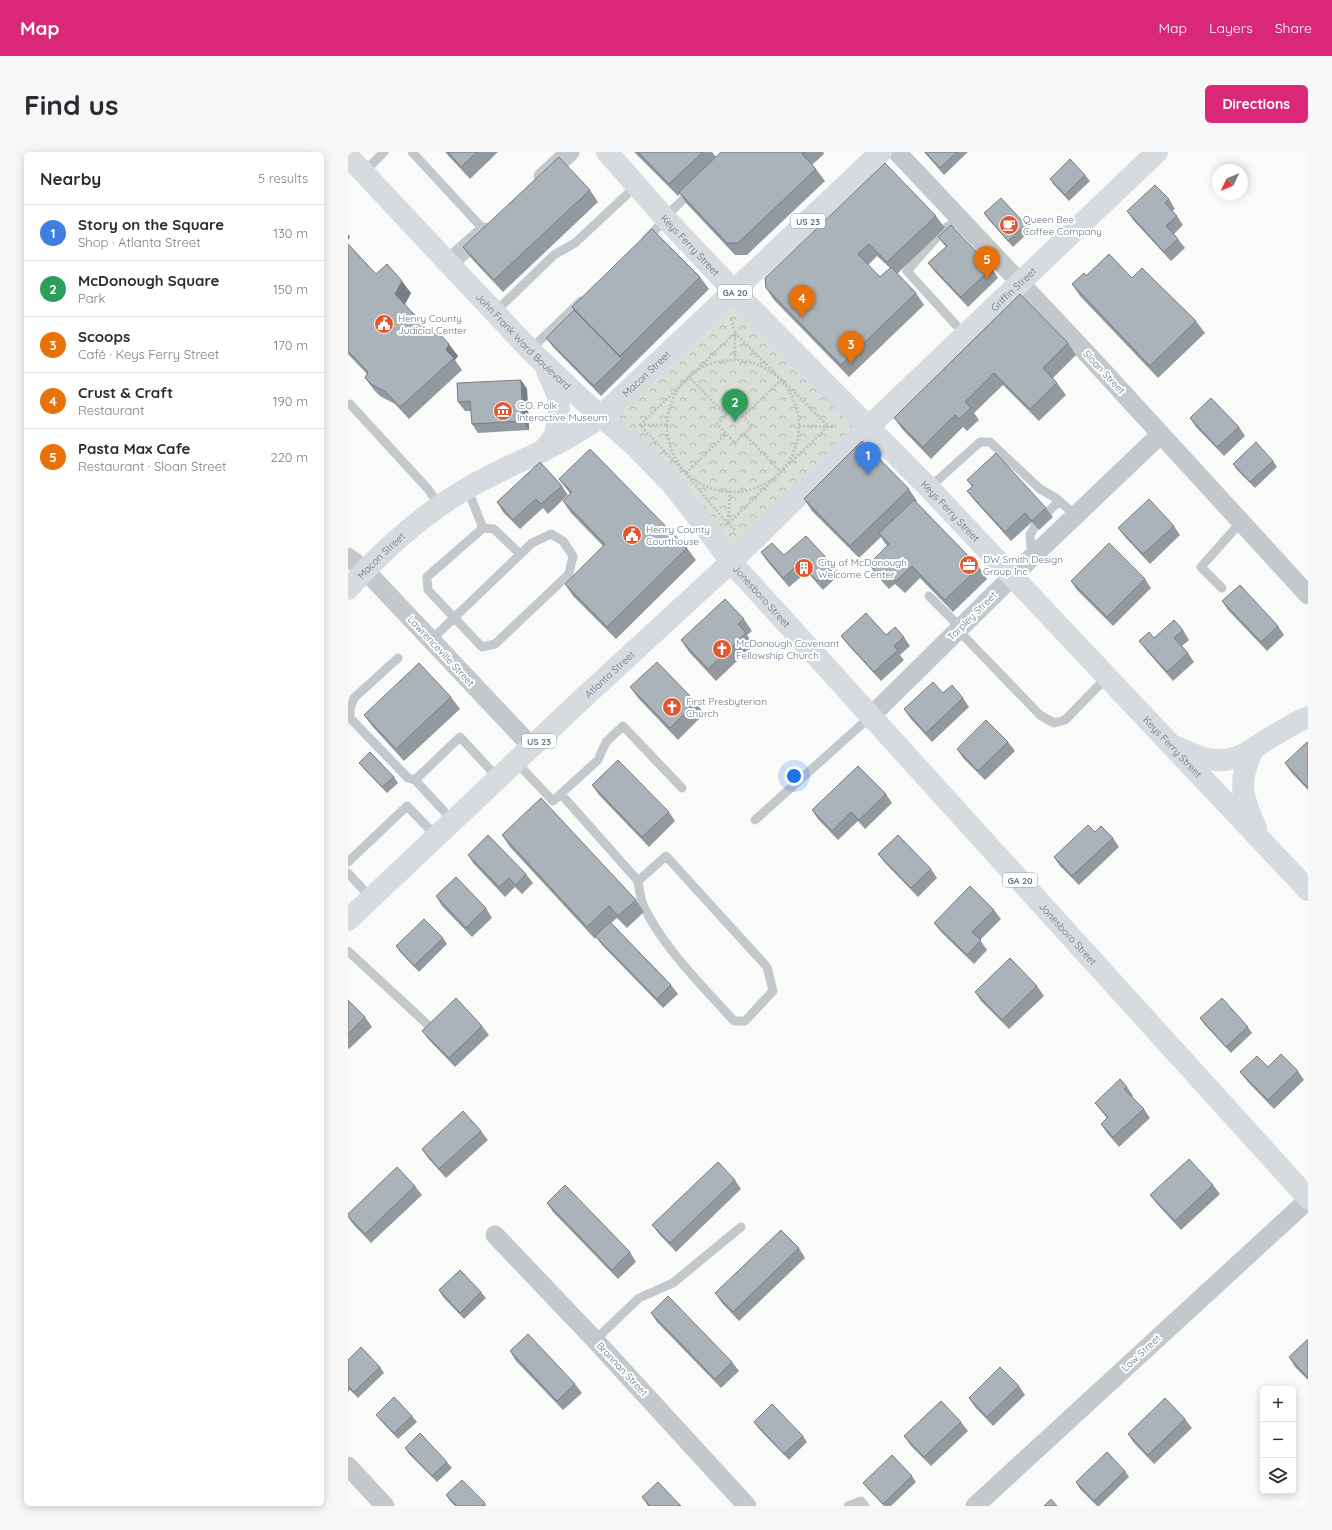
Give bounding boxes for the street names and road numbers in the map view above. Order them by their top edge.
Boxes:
street label: Keys Ferry Street [658,212,723,279]
road number: US 23 [791,214,825,228]
street label: Griffin Street [988,264,1039,314]
road number: GA 20 [718,285,752,299]
street label: John Frank Ward Boulevard [473,290,574,392]
street label: Macon Street [619,347,673,399]
street label: Sloan Street [1080,347,1128,397]
street label: Keys Ferry Street [918,477,983,545]
street label: Macon Street [354,529,408,581]
street label: Jonesboro Street [730,562,794,630]
street label: Tarpley Street [945,588,1000,643]
street label: Lawrenceville Street [405,613,478,690]
street label: Atlanta Street [582,647,638,700]
street label: Keys Ferry Street [1141,713,1205,781]
road number: US 23 [522,734,556,748]
road number: GA 20 [1003,873,1037,887]
street label: Jonesboro Street [1037,900,1100,968]
street label: Low Street [1119,1331,1164,1374]
street label: Brannan Street [593,1339,651,1399]

